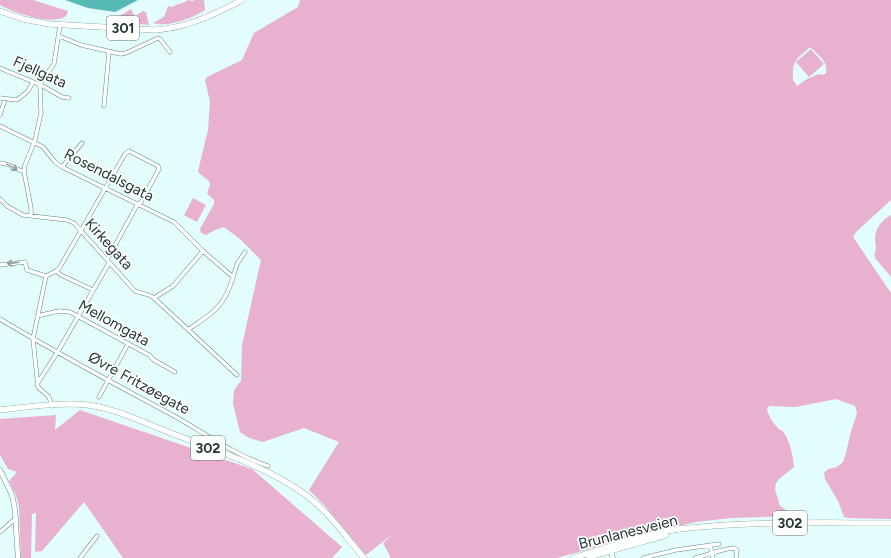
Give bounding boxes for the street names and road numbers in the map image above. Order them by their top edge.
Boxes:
road number: 301 [107,16,139,40]
street label: Fjellgata [10,52,70,92]
street label: Rosendalsgata [61,145,157,205]
street label: Kirkegata [81,215,137,273]
street label: Mellomgata [75,296,153,350]
street label: Øvre Fritzøegate [85,348,193,418]
road number: 302 [191,436,225,460]
street label: Brunlanesveien [577,511,679,553]
road number: 302 [773,511,807,535]

